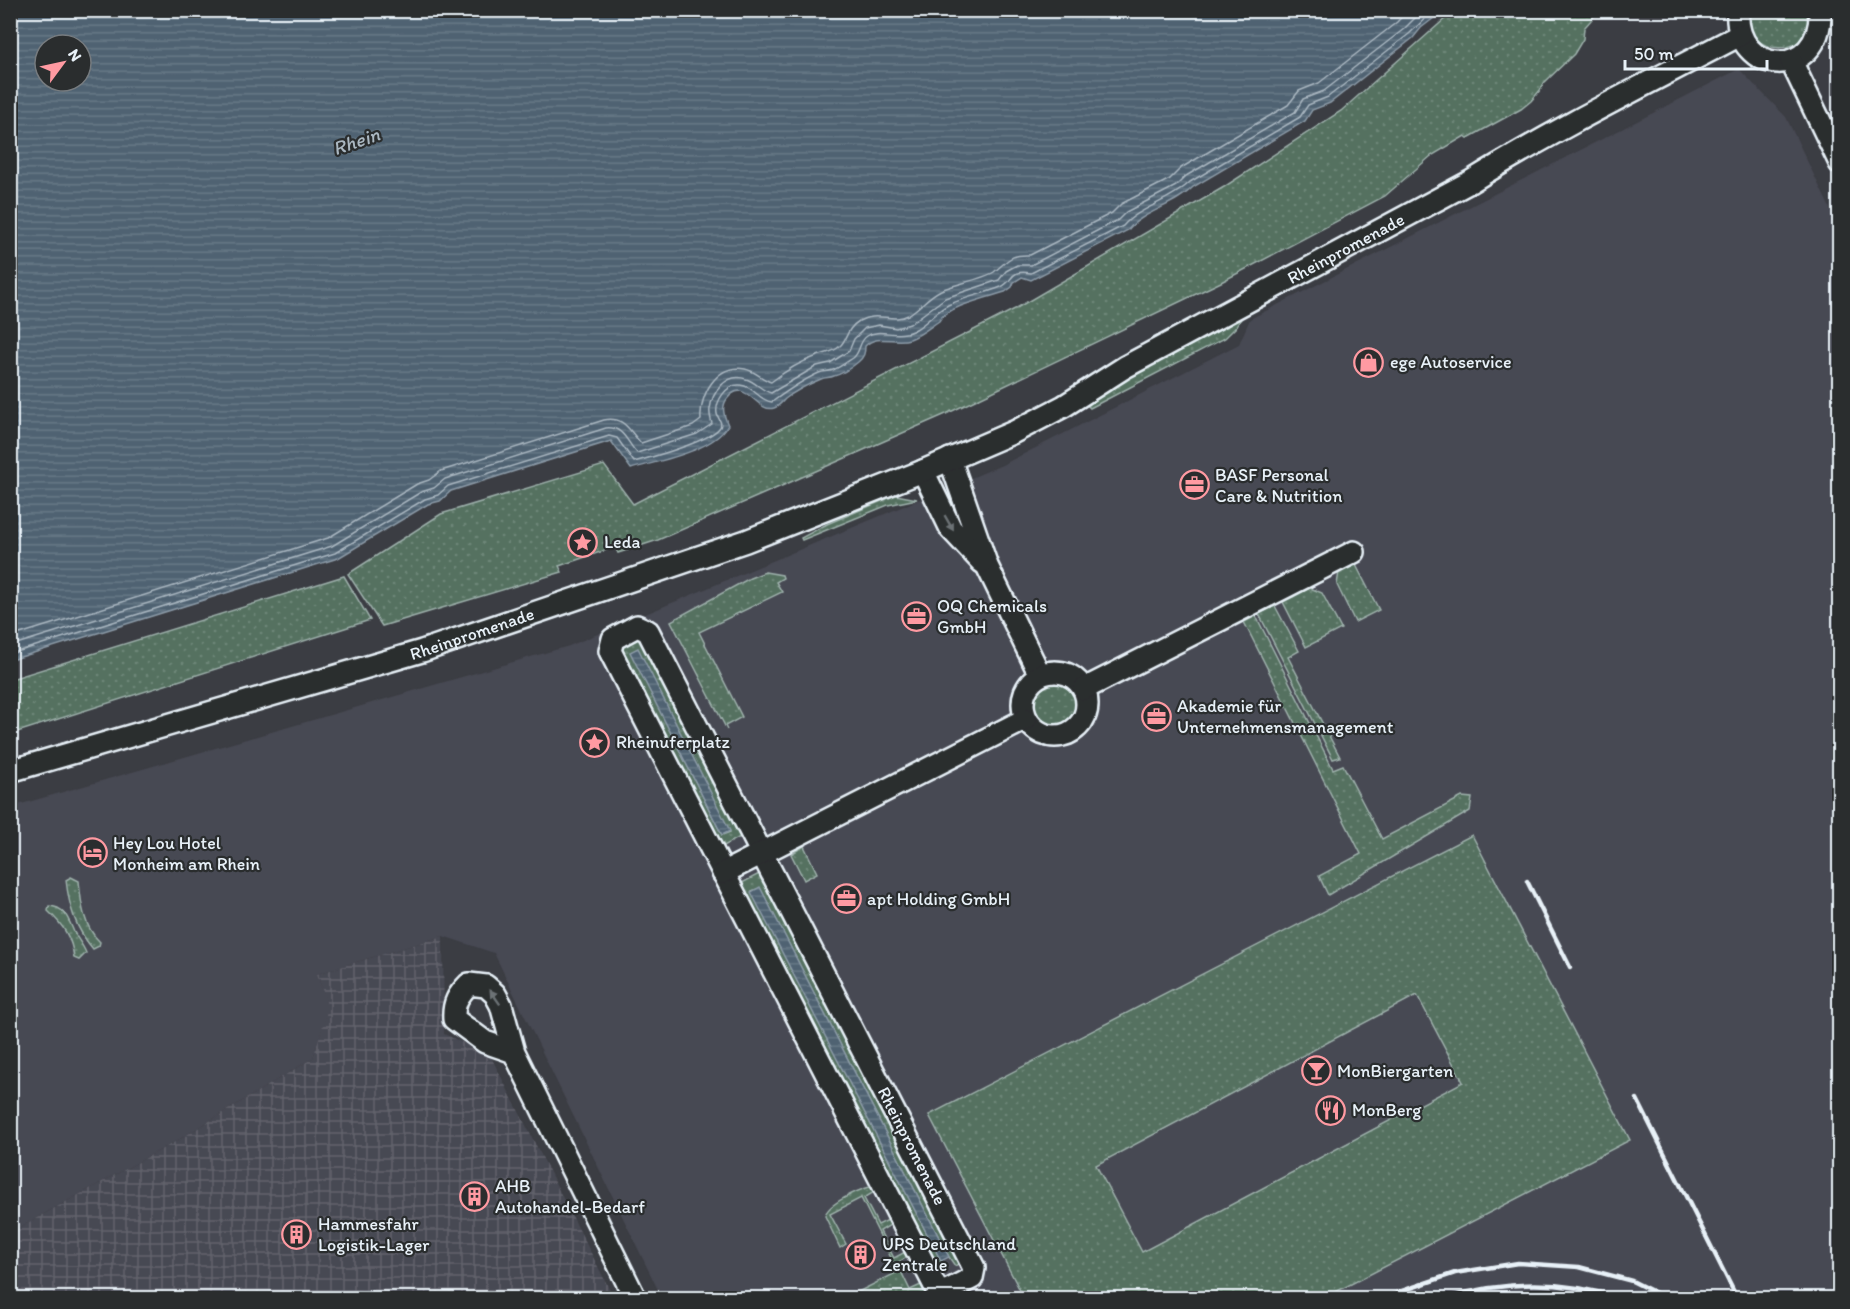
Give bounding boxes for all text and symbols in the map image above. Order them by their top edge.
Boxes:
north arrow [33,33,93,93]
scale bar [1625,33,1768,71]
text: 50 m [1634,43,1674,65]
text: N [64,45,86,65]
water label: Rhein [329,122,383,160]
street label: Rheinpromenade [1283,208,1408,289]
shop icon: ege Autoservice [1353,346,1385,378]
place label: ege Autoservice [1390,351,1512,373]
place label: BASF Personal Care & Nutrition [1215,464,1342,507]
office icon: BASF Personal Care & Nutrition [1178,469,1210,501]
one-way arrow [943,515,954,531]
place icon: Leda [567,526,599,558]
place label: Leda [604,531,641,553]
place label: OQ Chemicals GmbH [937,595,1047,638]
office icon: OQ Chemicals GmbH [900,600,932,632]
street label: Rheinpromenade [407,603,537,665]
place label: Akademie für Unternehmensmanagement [1177,695,1394,738]
office icon: Akademie für Unternehmensmanagement [1140,700,1172,732]
place icon: Rheinuferplatz [579,726,611,758]
place label: Rheinuferplatz [616,731,730,753]
place label: Hey Lou Hotel Monheim am Rhein [113,832,260,875]
hotel icon: Hey Lou Hotel Monheim am Rhein [76,837,108,869]
office icon: apt Holding GmbH [830,883,862,915]
place label: apt Holding GmbH [867,888,1010,910]
one-way arrow [489,990,501,1006]
bar icon: MonBiergarten [1300,1055,1332,1087]
place label: MonBiergarten [1337,1060,1453,1082]
street label: Rheinpromenade [873,1083,951,1209]
restaurant icon: MonBerg [1315,1094,1347,1126]
place label: MonBerg [1352,1099,1422,1121]
place label: AHB Autohandel-Bedarf [495,1175,645,1218]
building icon: AHB Autohandel-Bedarf [458,1180,490,1212]
place label: Hammesfahr Logistik-Lager [318,1213,430,1256]
building icon: Hammesfahr Logistik-Lager [281,1218,313,1250]
place label: UPS Deutschland Zentrale [882,1233,1016,1276]
building icon: UPS Deutschland Zentrale [845,1238,877,1270]

